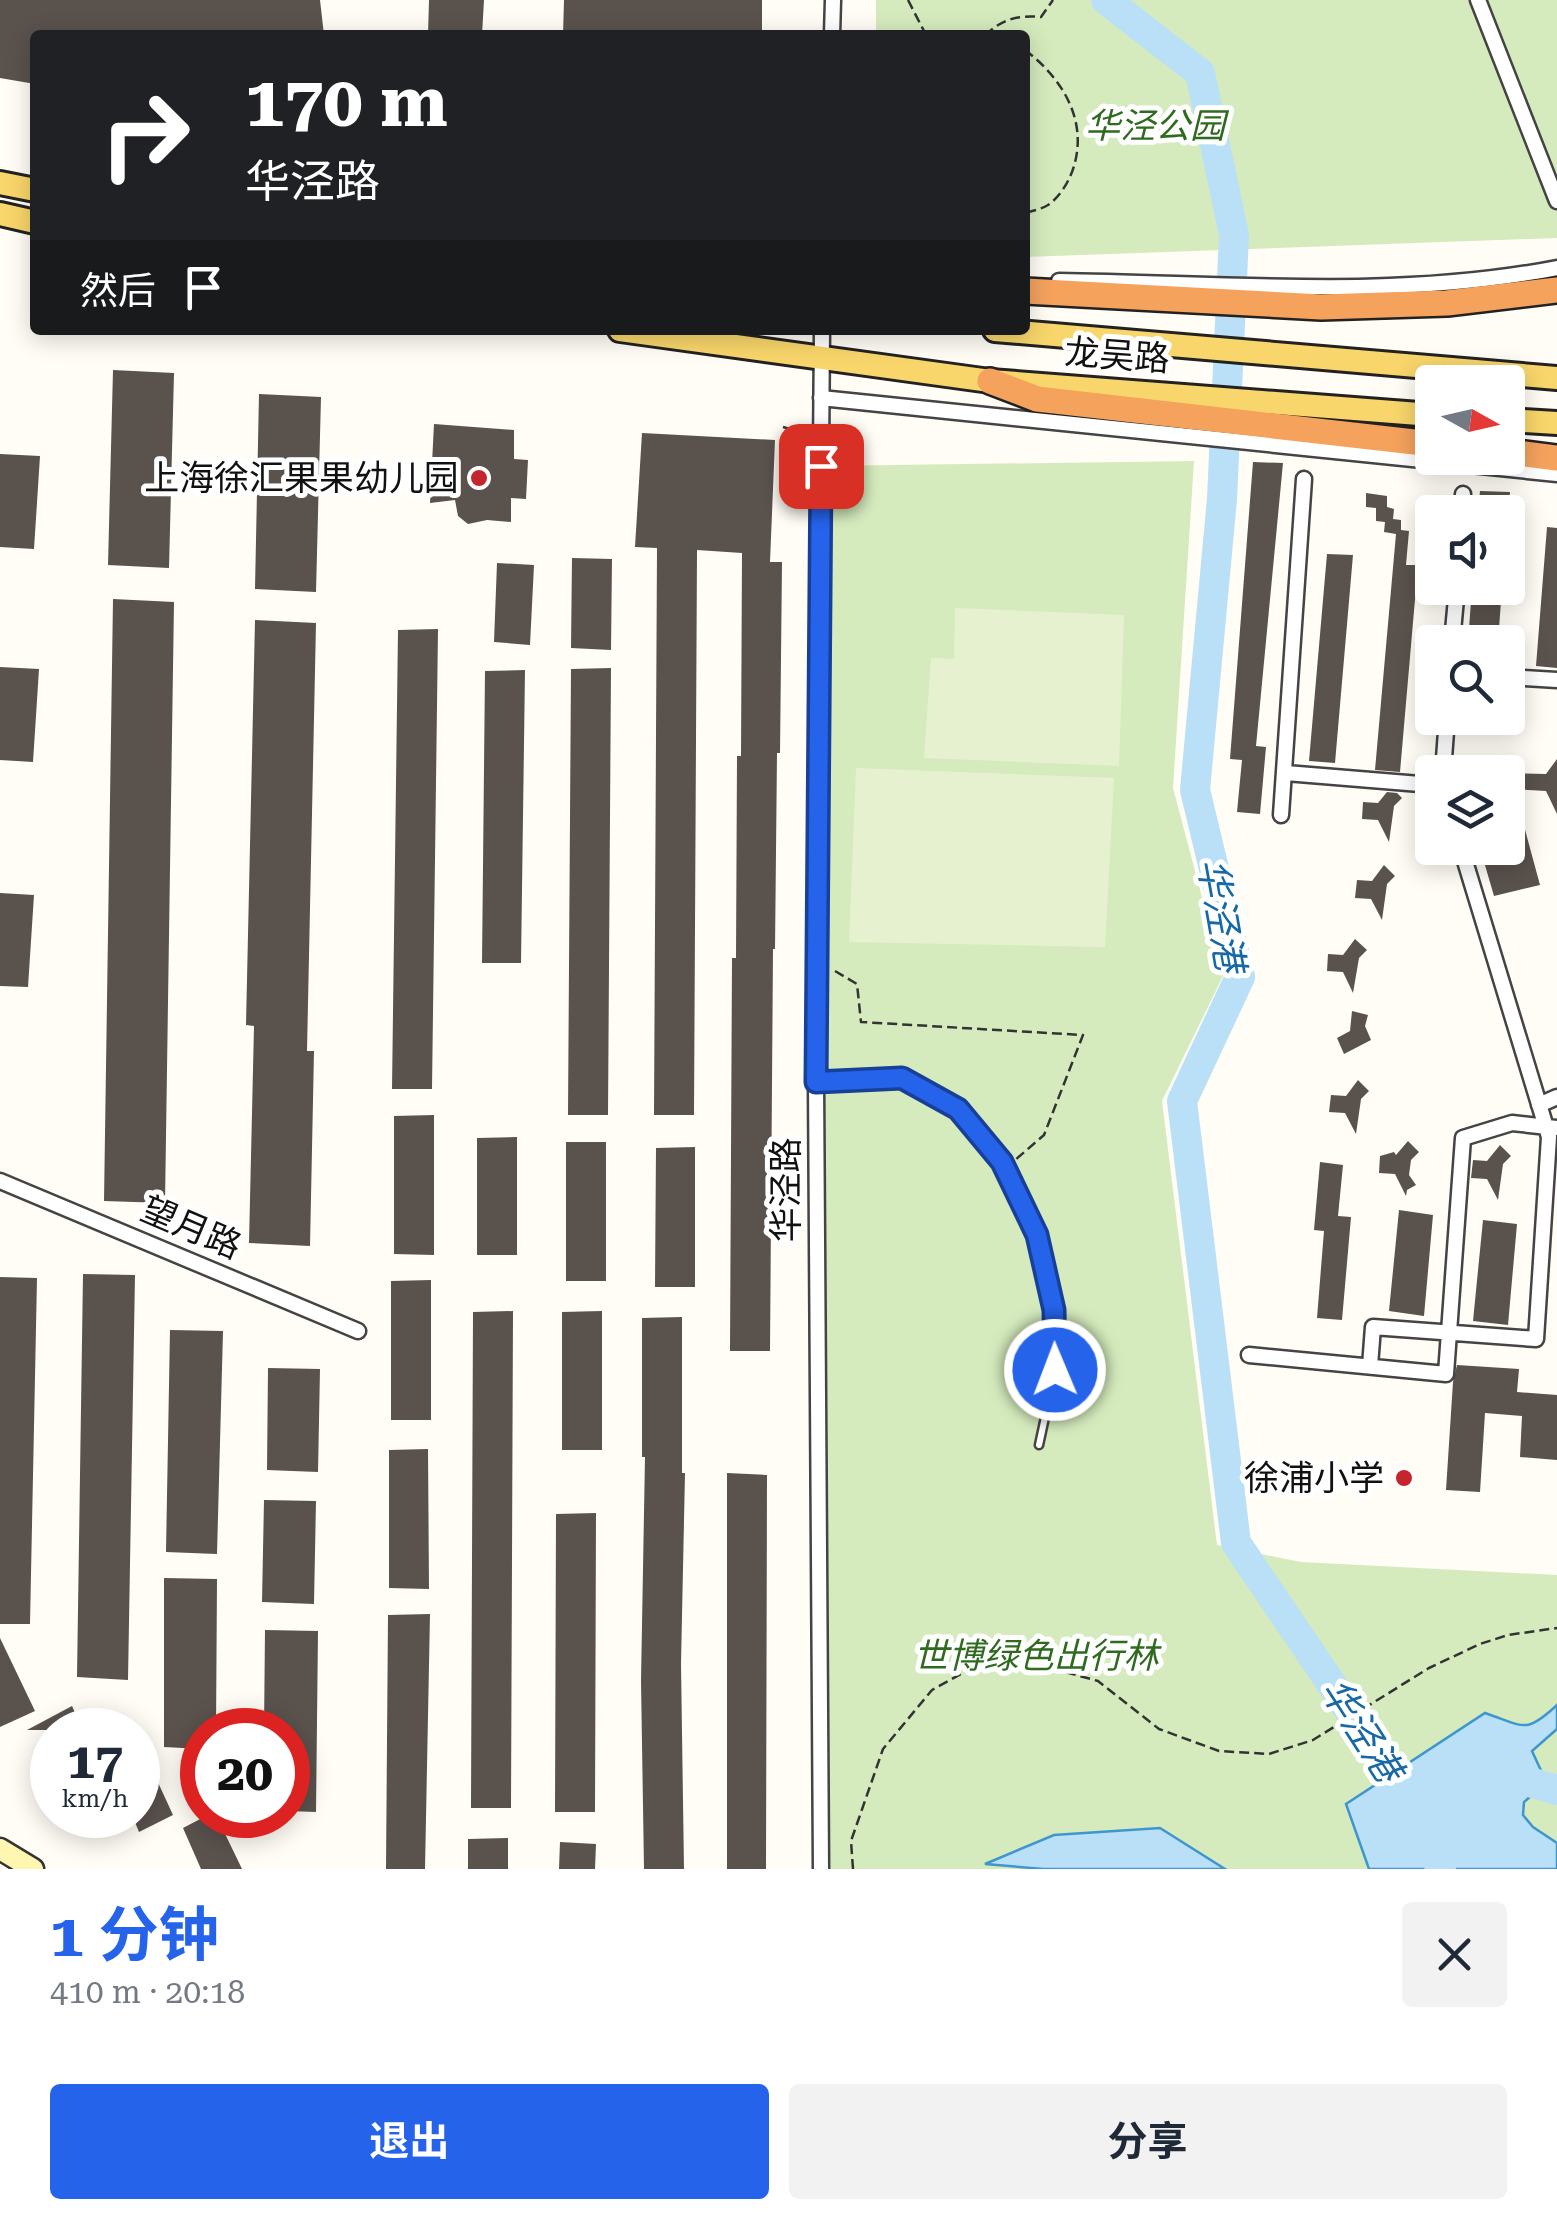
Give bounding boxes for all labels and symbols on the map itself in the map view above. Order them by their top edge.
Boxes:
park label: 华泾公园 [1085,106,1230,147]
street label: 龙吴路 [1063,332,1171,380]
north arrow [1415,365,1525,475]
pin [779,424,864,509]
place label: 上海徐汇果果幼儿园 [144,458,459,499]
marker: 上海徐汇果果幼儿园 [468,467,490,489]
water label: 华泾港 [1189,855,1253,980]
street label: 华泾路 [766,1137,807,1243]
street label: 望月路 [135,1189,247,1267]
position arrow [1003,1318,1107,1422]
place label: 徐浦小学 [1244,1458,1384,1499]
marker: 徐浦小学 [1393,1467,1415,1489]
park label: 世博绿色出行林 [913,1636,1162,1677]
water label: 华泾港 [1312,1670,1413,1794]
speed limit sign: 20 [180,1708,310,1838]

